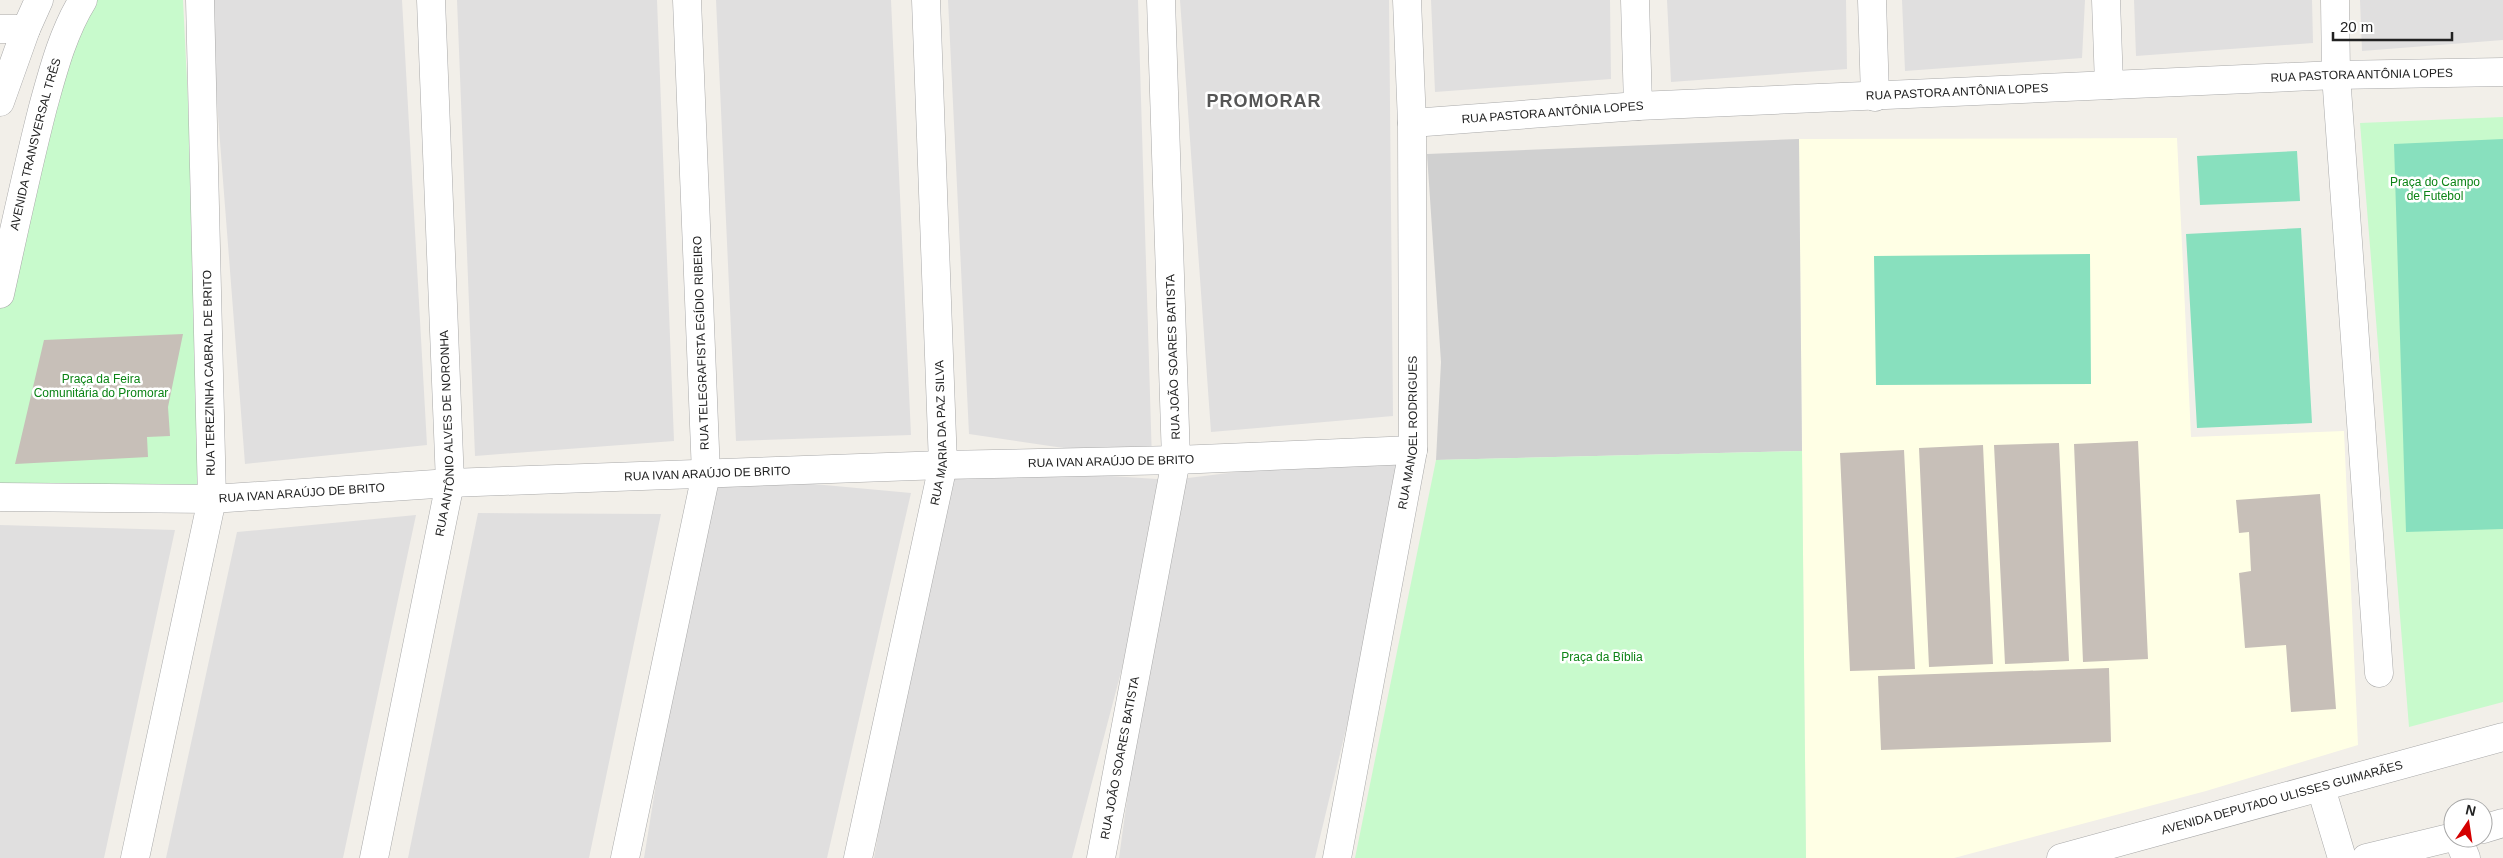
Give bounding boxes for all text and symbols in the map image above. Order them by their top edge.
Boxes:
scale bar [2333,10,2452,42]
text: 20 m [2340,18,2373,35]
street label: AVENIDA TRANSVERSAL TRÊS [7,56,64,232]
street label: RUA PASTORA ANTÔNIA LOPES [2270,66,2453,85]
street label: RUA PASTORA ANTÔNIA LOPES [1866,81,2049,103]
district label: PROMORAR [1207,91,1322,111]
street label: RUA PASTORA ANTÔNIA LOPES [1461,99,1644,126]
park label: Praça do Campo de Futebol [2390,175,2480,203]
street label: RUA TELEGRAFISTA EGÍDIO RIBEIRO [689,236,712,450]
street label: RUA TEREZINHA CABRAL DE BRITO [200,270,218,476]
street label: RUA JOÃO SOARES BATISTA [1163,274,1183,440]
street label: RUA ANTÔNIO ALVES DE NORONHA [432,330,457,538]
street label: RUA MANOEL RODRIGUES [1395,356,1421,510]
street label: RUA MARIA DA PAZ SILVA [927,360,950,507]
park label: Praça da Feira Comunitária do Promorar [34,372,168,400]
street label: RUA IVAN ARAÚJO DE BRITO [1028,452,1195,470]
street label: RUA IVAN ARAÚJO DE BRITO [624,464,791,484]
street label: RUA IVAN ARAÚJO DE BRITO [218,480,385,506]
park label: Praça da Bíblia [1561,650,1643,664]
street label: RUA JOÃO SOARES BATISTA [1098,675,1142,841]
street label: AVENIDA DEPUTADO ULISSES GUIMARÃES [2159,758,2404,837]
north arrow [2443,798,2493,848]
text: N [2464,801,2478,819]

